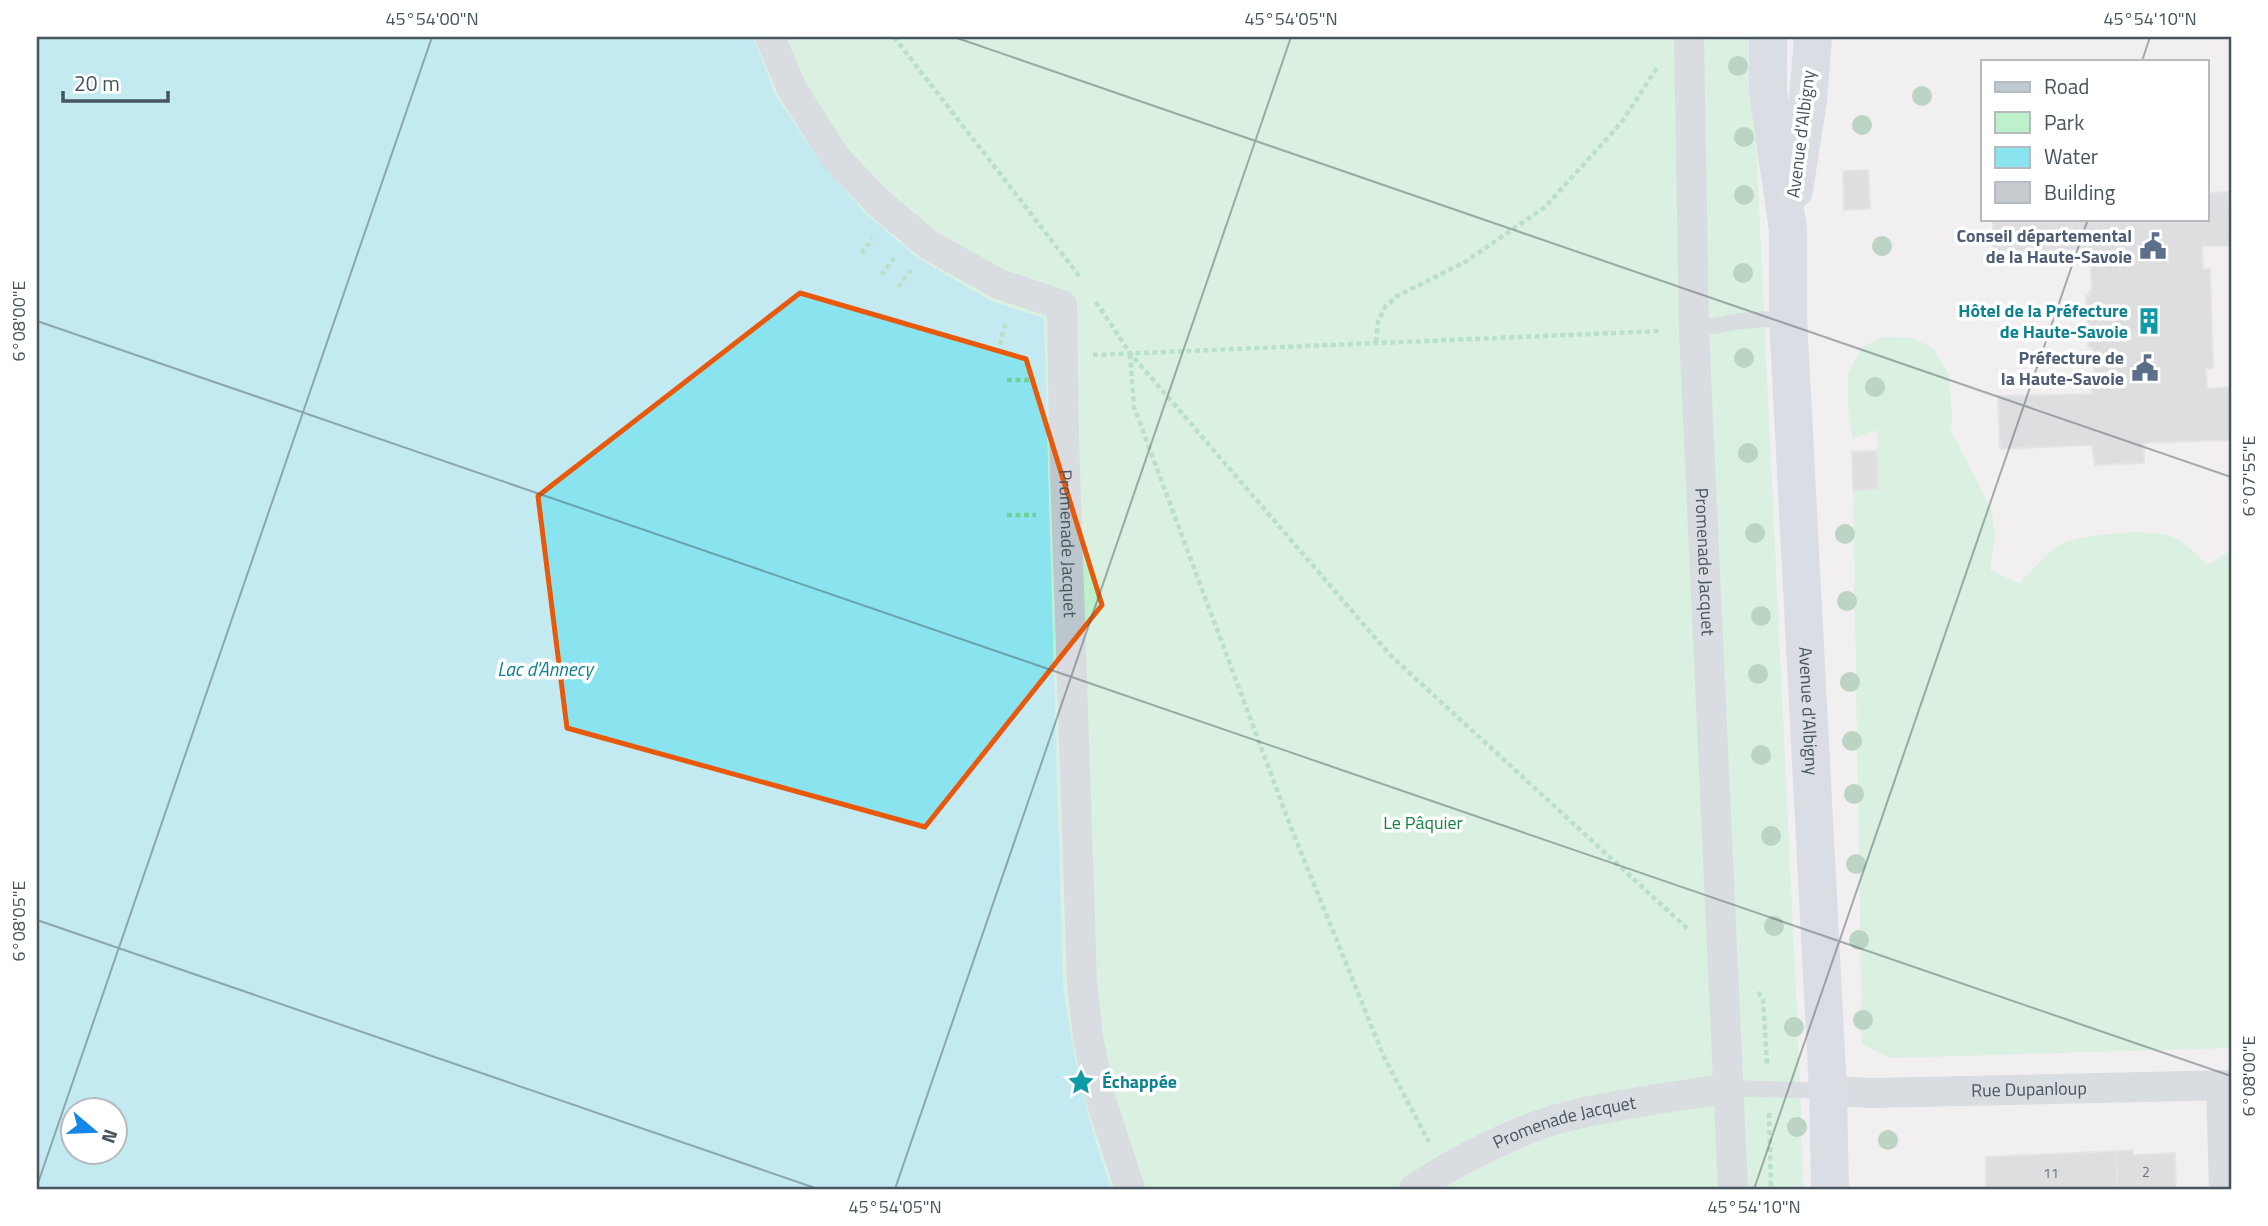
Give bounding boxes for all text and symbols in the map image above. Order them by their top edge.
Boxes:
text: 45°54'00"N [385,5,479,32]
text: 45°54'05"N [1244,5,1338,32]
text: 45°54'10"N [2103,5,2197,32]
scale bar [63,60,168,104]
legend [1981,60,2208,220]
text: 20 m [74,67,120,99]
street label: Avenue d'Albigny [1779,68,1822,199]
text: Road [2044,70,2089,102]
text: Park [2044,106,2084,138]
text: Water [2044,140,2098,172]
text: Building [2044,176,2116,208]
place label: Conseil départemental de la Haute-Savoie [1956,222,2132,270]
public building icon: Conseil départemental de la Haute-Savoie [2138,231,2168,261]
text: 6°08'00"E [5,281,32,361]
place label: Hôtel de la Préfecture de Haute-Savoie [1958,297,2128,345]
building icon: Hôtel de la Préfecture de Haute-Savoie [2134,306,2164,336]
place label: Préfecture de la Haute-Savoie [2001,344,2124,392]
public building icon: Préfecture de la Haute-Savoie [2130,353,2160,383]
text: 6°07'55"E [2235,436,2262,516]
street label: Promenade Jacquet [1052,469,1084,619]
street label: Promenade Jacquet [1688,487,1722,637]
street label: Avenue d'Albigny [1792,646,1826,776]
water label: Lac d'Annecy [497,654,595,683]
park label: Le Pâquier [1383,809,1463,836]
text: 6°08'05"E [5,881,32,961]
text: 6°08'00"E [2235,1036,2262,1116]
place icon: Échappée [1066,1067,1096,1097]
place label: Échappée [1102,1068,1177,1095]
street label: Rue Dupanloup [1971,1074,2087,1104]
street label: Promenade Jacquet [1488,1089,1638,1156]
north arrow [60,1096,130,1166]
text: N [95,1126,126,1148]
house number: 2 [2142,1161,2150,1182]
house number: 11 [2043,1162,2059,1183]
text: 45°54'05"N [848,1193,942,1220]
text: 45°54'10"N [1707,1193,1801,1220]

